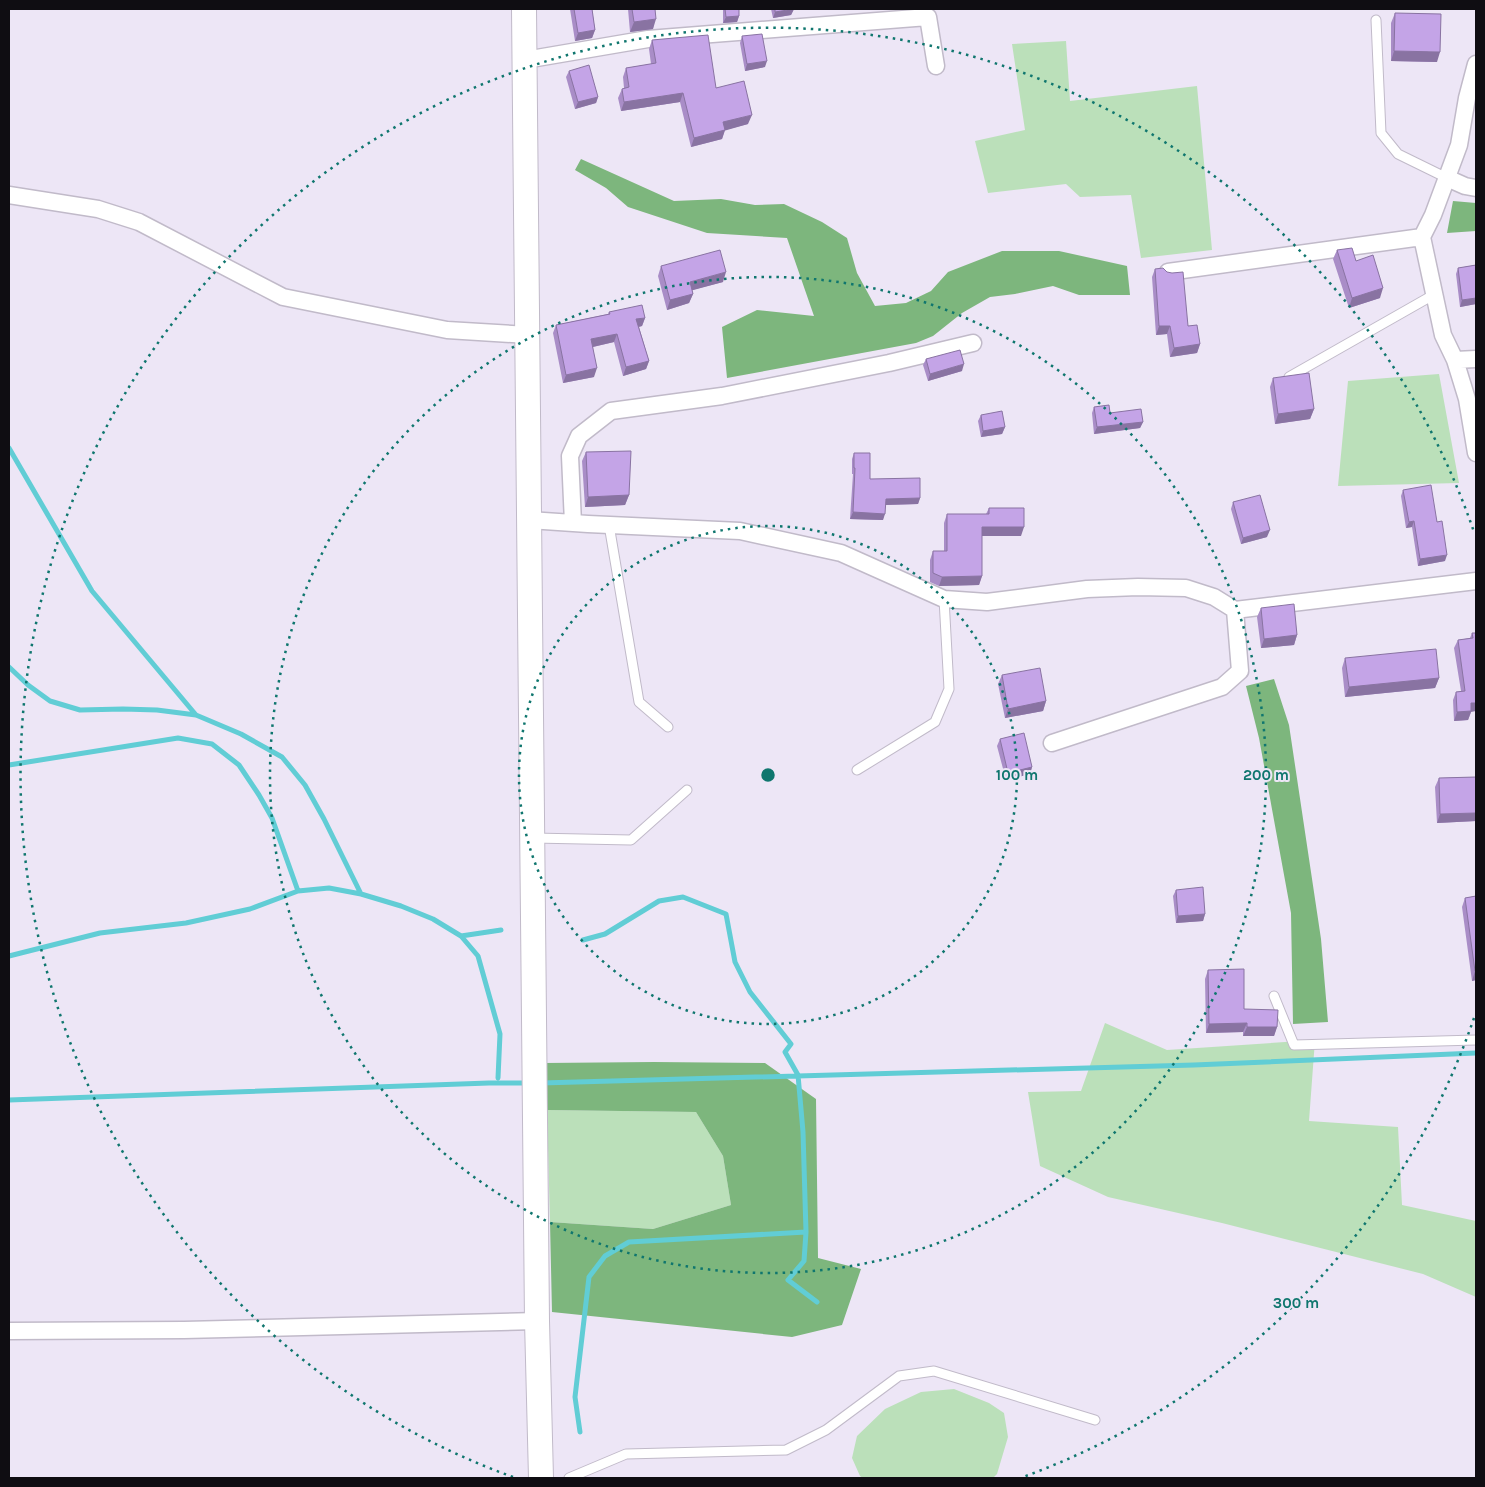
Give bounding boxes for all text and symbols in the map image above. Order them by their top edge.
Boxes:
centre of rings [759,766,777,784]
text: 100 m [996,766,1038,784]
text: 200 m [1243,766,1289,784]
text: 300 m [1273,1294,1319,1312]

